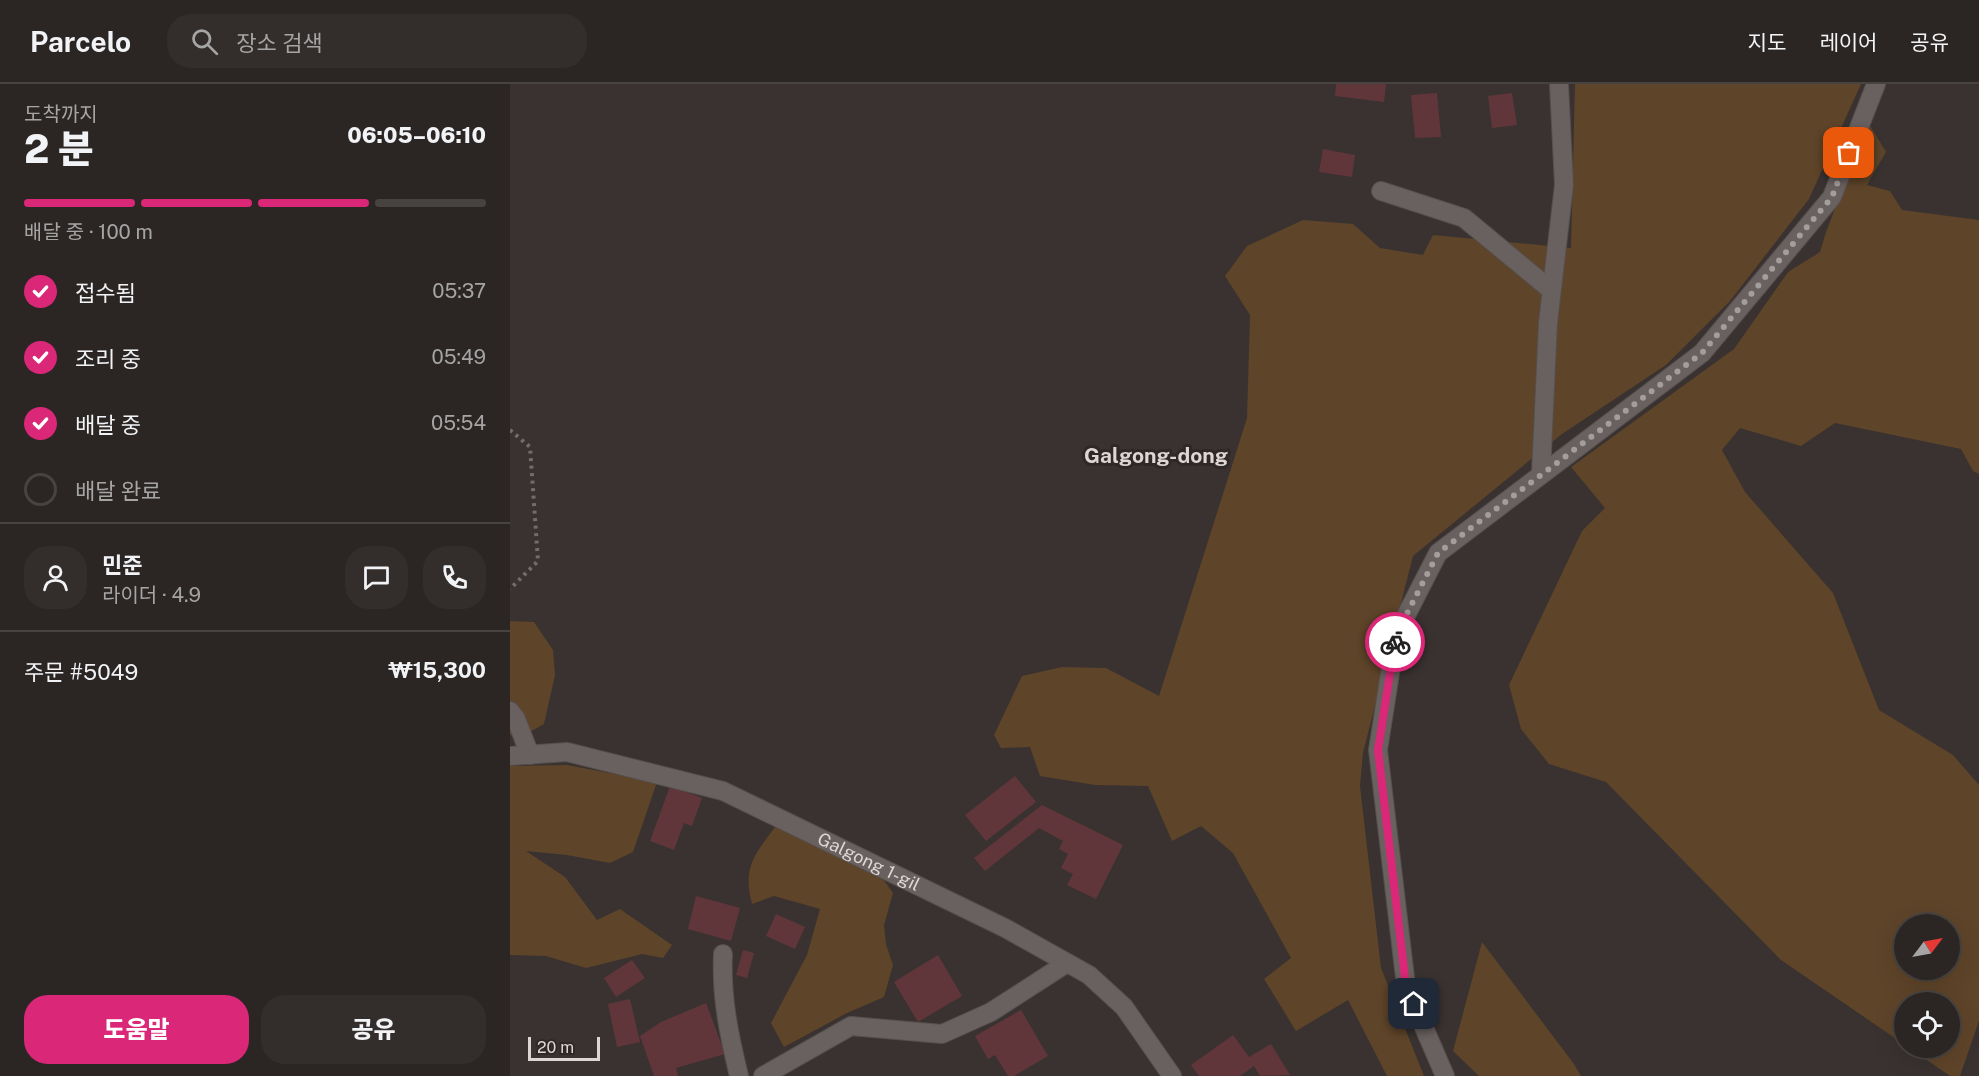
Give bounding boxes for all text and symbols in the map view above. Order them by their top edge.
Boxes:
search box [167,14,587,68]
text: Parcelo [30,25,131,58]
icon: search [188,25,221,58]
text: 장소 검색 [236,30,322,56]
text: 지도 [1748,30,1786,55]
text: 레이어 [1819,30,1877,55]
text: 공유 [1910,30,1949,55]
text: 도착까지 [24,102,98,126]
text: 06:05–06:10 [347,122,486,148]
text: 2 분 [24,126,94,172]
pin [1823,127,1874,178]
icon: bag [1832,136,1865,169]
text: 배달 중 · 100 m [24,220,153,244]
icon: check [24,275,57,308]
text: 05:37 [432,279,486,303]
text: 접수됨 [75,280,136,306]
icon: check [24,341,57,374]
text: 05:49 [432,345,486,369]
text: 조리 중 [75,346,141,372]
icon: check [24,407,57,440]
text: 05:54 [431,411,486,435]
text: 배달 중 [75,412,141,438]
district label: Galgong-dong [1084,443,1228,468]
text: 배달 완료 [75,478,161,504]
button: person [24,546,87,609]
button: chat [345,546,408,609]
button: phone [423,546,486,609]
text: 민준 [102,552,142,578]
text: 라이더 · 4.9 [102,583,201,607]
courier [1365,612,1425,672]
icon: bike [1379,626,1412,659]
text: ₩15,300 [388,657,486,683]
text: 주문 #5049 [24,659,138,685]
street label: Galgong 1-gil [814,828,924,895]
north arrow [1894,914,1960,980]
map controls [1894,914,1960,1058]
pin [1388,978,1439,1029]
icon: home [1397,987,1430,1020]
button: locate [1894,992,1960,1058]
button: 도움말 [24,995,249,1064]
button: 공유 [261,995,486,1064]
scale bar [528,1034,600,1062]
text: 20 m [537,1038,574,1057]

